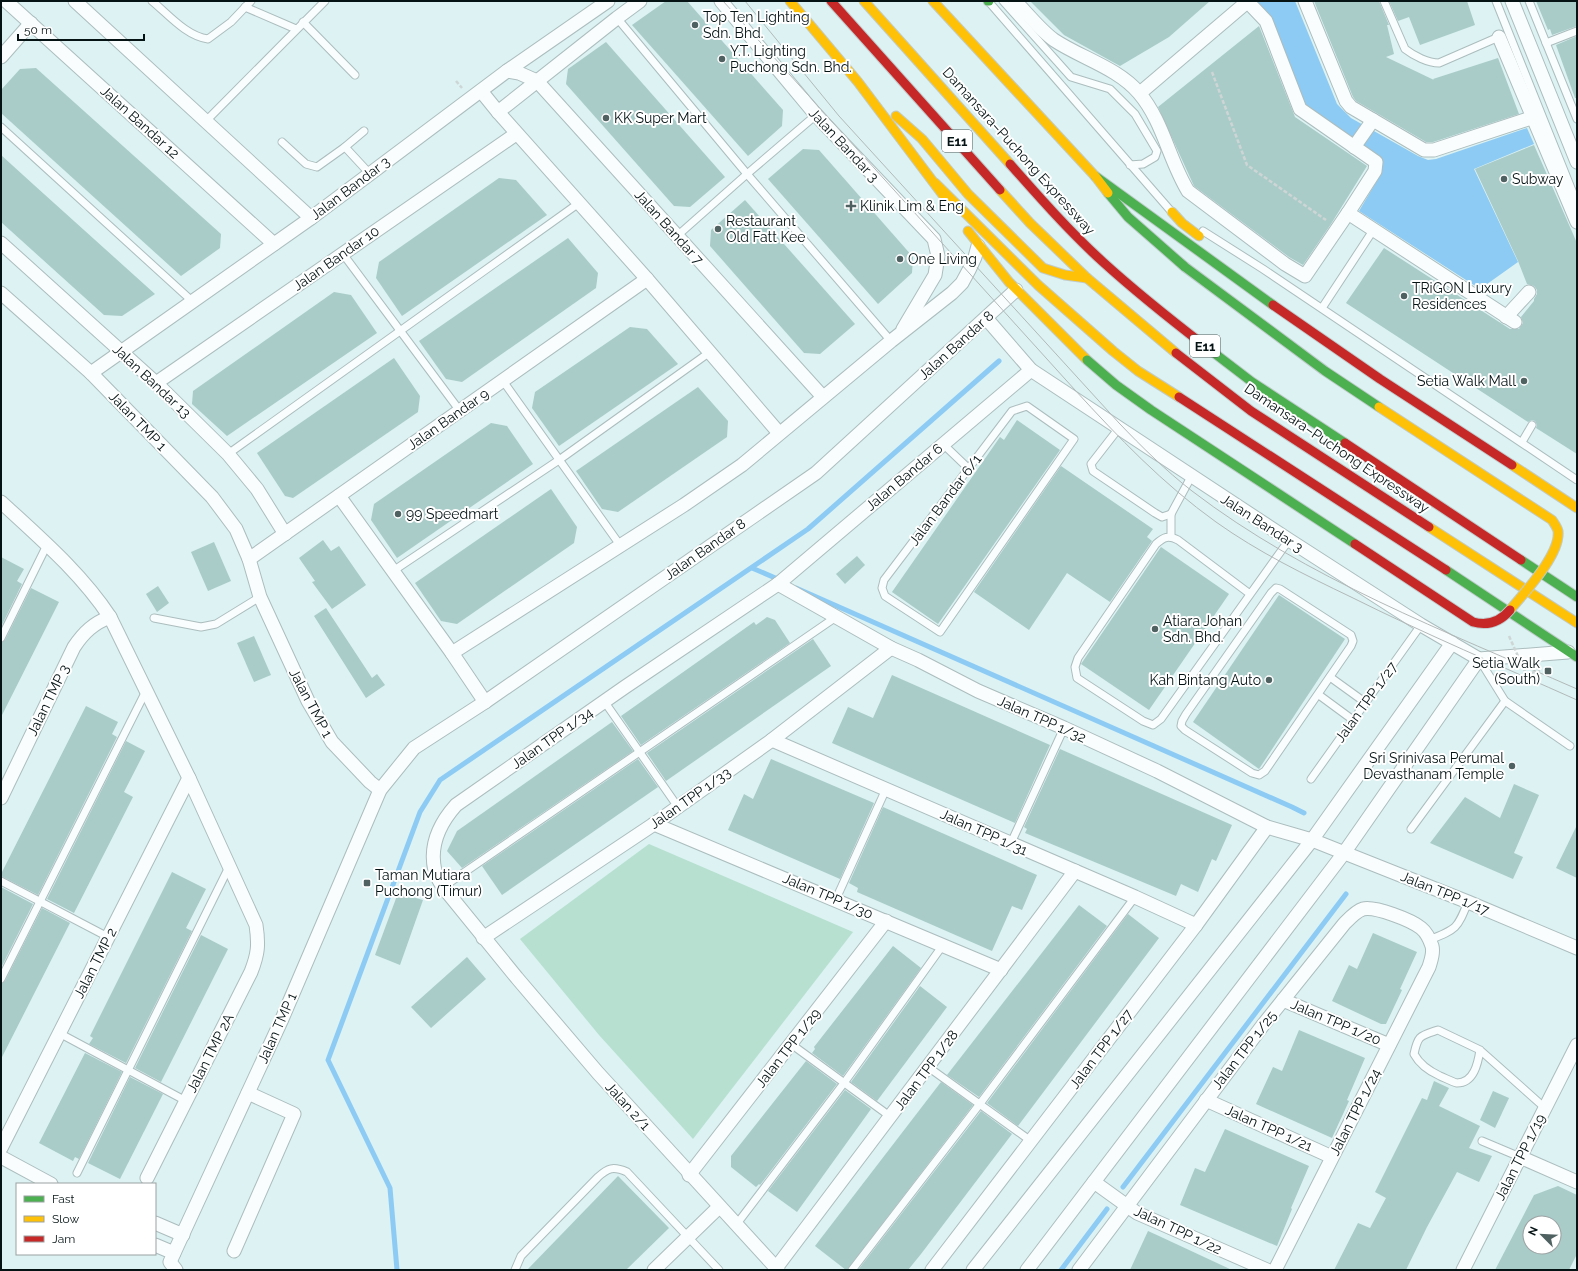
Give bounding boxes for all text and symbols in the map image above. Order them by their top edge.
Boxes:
place label: Top Ten Lighting Sdn. Bhd. [703,9,810,41]
scale bar [18,16,144,42]
marker: Top Ten Lighting Sdn. Bhd. [690,20,700,30]
text: 50 m [24,23,52,37]
place label: Y.T. Lighting Puchong Sdn. Bhd. [730,43,852,75]
marker: Y.T. Lighting Puchong Sdn. Bhd. [717,54,727,64]
street label: Damansara–Puchong Expressway [940,64,1099,238]
street label: Jalan Bandar 12 [97,82,183,162]
street label: Jalan Bandar 3 [806,105,882,185]
place label: KK Super Mart [614,110,707,126]
marker: KK Super Mart [601,113,611,123]
road number: E11 [942,130,972,152]
street label: Jalan Bandar 3 [307,153,393,223]
place label: Subway [1512,171,1564,187]
marker: Subway [1499,174,1509,184]
street label: Jalan Bandar 7 [631,187,707,268]
place label: Klinik Lim & Eng [860,198,964,214]
marker: Klinik Lim & Eng [845,200,857,212]
place label: Restaurant Old Fatt Kee [726,213,805,245]
street label: Jalan Bandar 10 [290,222,382,294]
marker: Restaurant Old Fatt Kee [713,224,723,234]
place label: One Living [908,251,977,267]
marker: One Living [895,254,905,264]
place label: TRiGON Luxury Residences [1412,280,1512,312]
marker: TRiGON Luxury Residences [1399,291,1409,301]
street label: Jalan Bandar 8 [915,307,997,383]
road number: E11 [1190,335,1220,357]
street label: Jalan Bandar 13 [110,341,194,421]
place label: Setia Walk Mall [1417,373,1516,389]
marker: Setia Walk Mall [1519,376,1529,386]
street label: Damansara–Puchong Expressway [1242,380,1433,516]
street label: Jalan Bandar 9 [404,385,492,453]
street label: Jalan TMP 1 [106,388,170,454]
street label: Jalan Bandar 6 [862,440,946,514]
street label: Jalan Bandar 6/1 [906,451,984,549]
street label: Jalan Bandar 3 [1218,491,1306,555]
place label: 99 Speedmart [406,506,499,522]
marker: 99 Speedmart [393,509,403,519]
street label: Jalan Bandar 8 [661,515,749,583]
place label: Atiara Johan Sdn. Bhd. [1163,613,1242,645]
marker: Atiara Johan Sdn. Bhd. [1150,624,1160,634]
place label: Setia Walk (South) [1472,655,1541,687]
street label: Jalan TPP 1/27 [1332,658,1401,745]
street label: Jalan TMP 3 [24,662,72,738]
street label: Jalan TMP 1 [286,666,336,740]
marker: Setia Walk (South) [1543,666,1553,676]
place label: Kah Bintang Auto [1149,672,1261,688]
marker: Kah Bintang Auto [1264,675,1274,685]
street label: Jalan TPP 1/32 [995,692,1089,746]
street label: Jalan TPP 1/34 [508,704,596,772]
place label: Sri Srinivasa Perumal Devasthanam Temple [1363,750,1504,782]
marker: Sri Srinivasa Perumal Devasthanam Temple [1507,761,1517,771]
street label: Jalan TPP 1/33 [646,764,734,832]
street label: Jalan TPP 1/31 [938,806,1030,858]
place label: Taman Mutiara Puchong (Timur) [375,867,482,899]
street label: Jalan TPP 1/17 [1399,868,1492,918]
street label: Jalan TPP 1/30 [781,870,875,922]
marker: Taman Mutiara Puchong (Timur) [362,878,372,888]
street label: Jalan TMP 2 [70,925,120,1001]
street label: Jalan TMP 1 [254,990,300,1066]
street label: Jalan TPP 1/20 [1289,996,1383,1048]
street label: Jalan TPP 1/29 [752,1005,824,1091]
street label: Jalan TPP 1/27 [1066,1006,1136,1092]
street label: Jalan TPP 1/25 [1208,1007,1280,1092]
street label: Jalan TMP 2A [183,1010,237,1095]
street label: Jalan TPP 1/28 [891,1027,961,1113]
street label: Jalan TPP 1/24 [1326,1066,1384,1158]
street label: Jalan 2/1 [602,1079,654,1133]
street label: Jalan TPP 1/21 [1223,1102,1315,1154]
street label: Jalan TPP 1/19 [1491,1111,1549,1203]
legend [16,1183,156,1255]
text: Fast [52,1192,75,1206]
street label: Jalan TPP 1/22 [1132,1203,1224,1257]
text: Slow [52,1212,79,1226]
north arrow [1522,1215,1562,1255]
text: N [1526,1225,1541,1238]
text: Jam [52,1232,75,1246]

